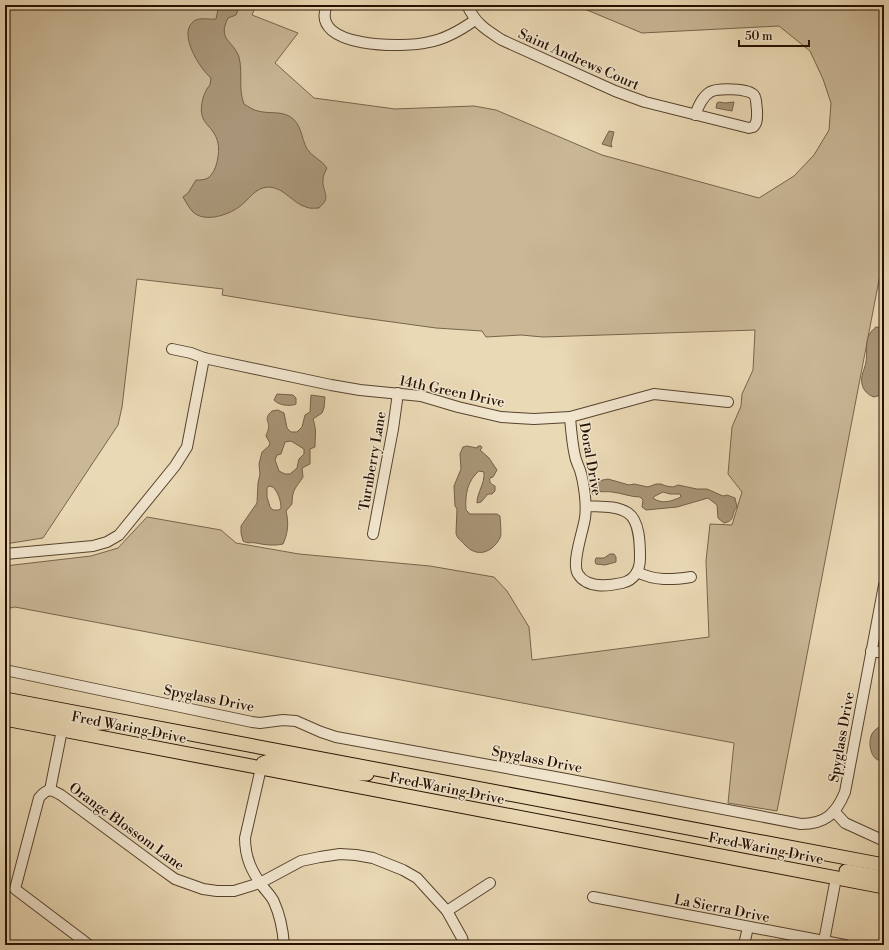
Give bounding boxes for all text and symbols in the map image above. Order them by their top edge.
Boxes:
scale bar [739,22,809,48]
street label: Saint Andrews Court [515,25,642,95]
text: 50 m [745,29,773,44]
street label: 14th Green Drive [397,372,506,412]
street label: Turnberry Lane [355,410,391,512]
street label: Doral Drive [575,421,605,497]
street label: Spyglass Drive [162,681,256,717]
street label: Spyglass Drive [825,690,859,784]
street label: Fred Waring Drive [70,708,188,748]
street label: Spyglass Drive [490,742,584,778]
street label: Fred Waring Drive [388,769,506,809]
street label: Orange Blossom Lane [65,779,188,875]
street label: Fred Waring Drive [707,829,825,869]
street label: La Sierra Drive [673,891,771,927]

